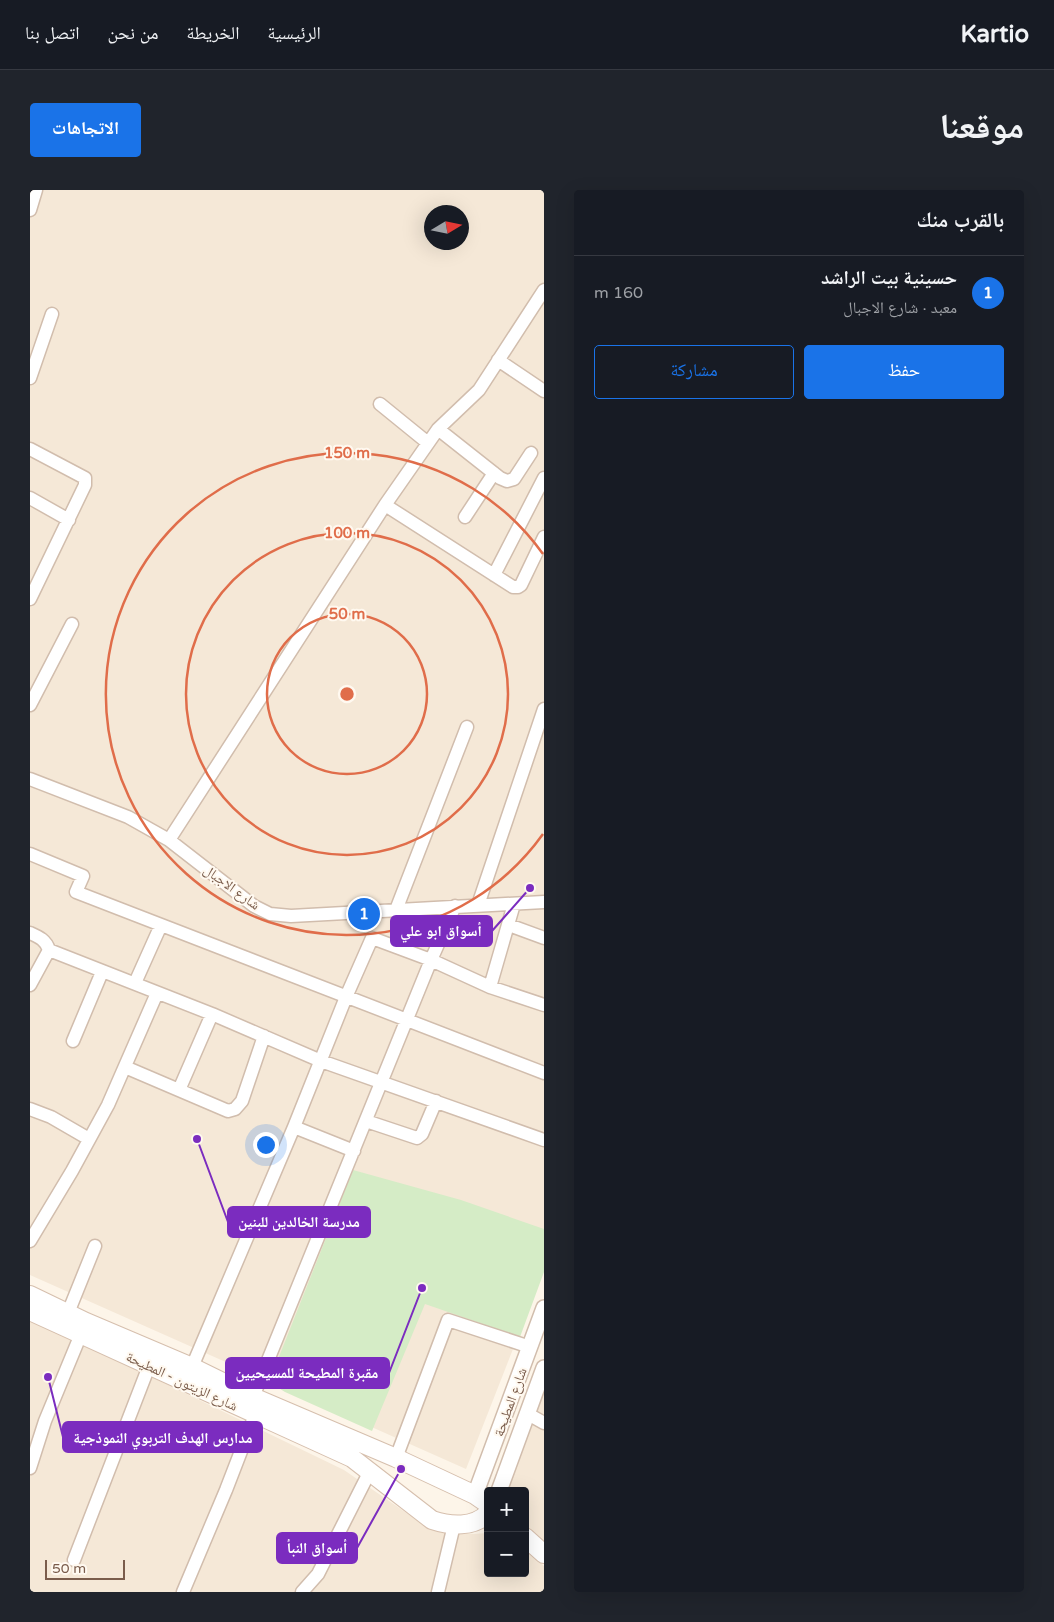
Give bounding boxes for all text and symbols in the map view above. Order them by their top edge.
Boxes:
text: Kartio [961,20,1029,49]
text: اتصل بنا [25,22,80,44]
text: من نحن [108,22,158,44]
text: الخريطة [186,22,239,44]
text: الرئيسية [267,22,321,44]
button: الاتجاهات [30,103,141,157]
text: موقعنا [939,106,1024,148]
north arrow [424,205,469,250]
text: بالقرب منك [917,208,1004,233]
text: حسينية بيت الراشد [821,267,957,289]
text: 160 m [594,283,643,303]
text: 1 [983,283,993,303]
text: معبد · شارع الاجبال [843,298,957,318]
button: مشاركة [594,345,794,399]
button: حفظ [804,345,1004,399]
text: 150 m [324,444,370,462]
text: 100 m [324,524,370,542]
text: 50 m [329,605,365,623]
centre of rings [338,685,356,703]
street label: شارع الاجبال [200,861,263,914]
pin: 1 [348,895,380,933]
callout: أسواق ابو علي [391,916,492,946]
text: أسواق ابو علي [400,922,482,943]
your location [253,1132,279,1158]
callout: مدرسة الخالدين للبنين [228,1207,370,1237]
text: مدرسة الخالدين للبنين [238,1213,360,1231]
street label: شارع الزيتون - المطيحة [123,1348,240,1416]
callout: مقبرة المطيحة للمسيحيين [226,1358,389,1388]
text: مقبرة المطيحة للمسيحيين [236,1364,378,1382]
street label: شارع المطيحة [490,1366,532,1439]
callout: مدارس الهدف التربوي النموذجية [63,1422,262,1452]
text: مدارس الهدف التربوي النموذجية [73,1429,253,1450]
map controls [484,1487,529,1577]
button: + [484,1487,529,1532]
button: − [484,1532,529,1577]
callout: أسواق النبأ [277,1533,357,1563]
text: أسواق النبأ [287,1539,347,1557]
scale bar [45,1557,125,1580]
text: 50 m [52,1560,86,1577]

